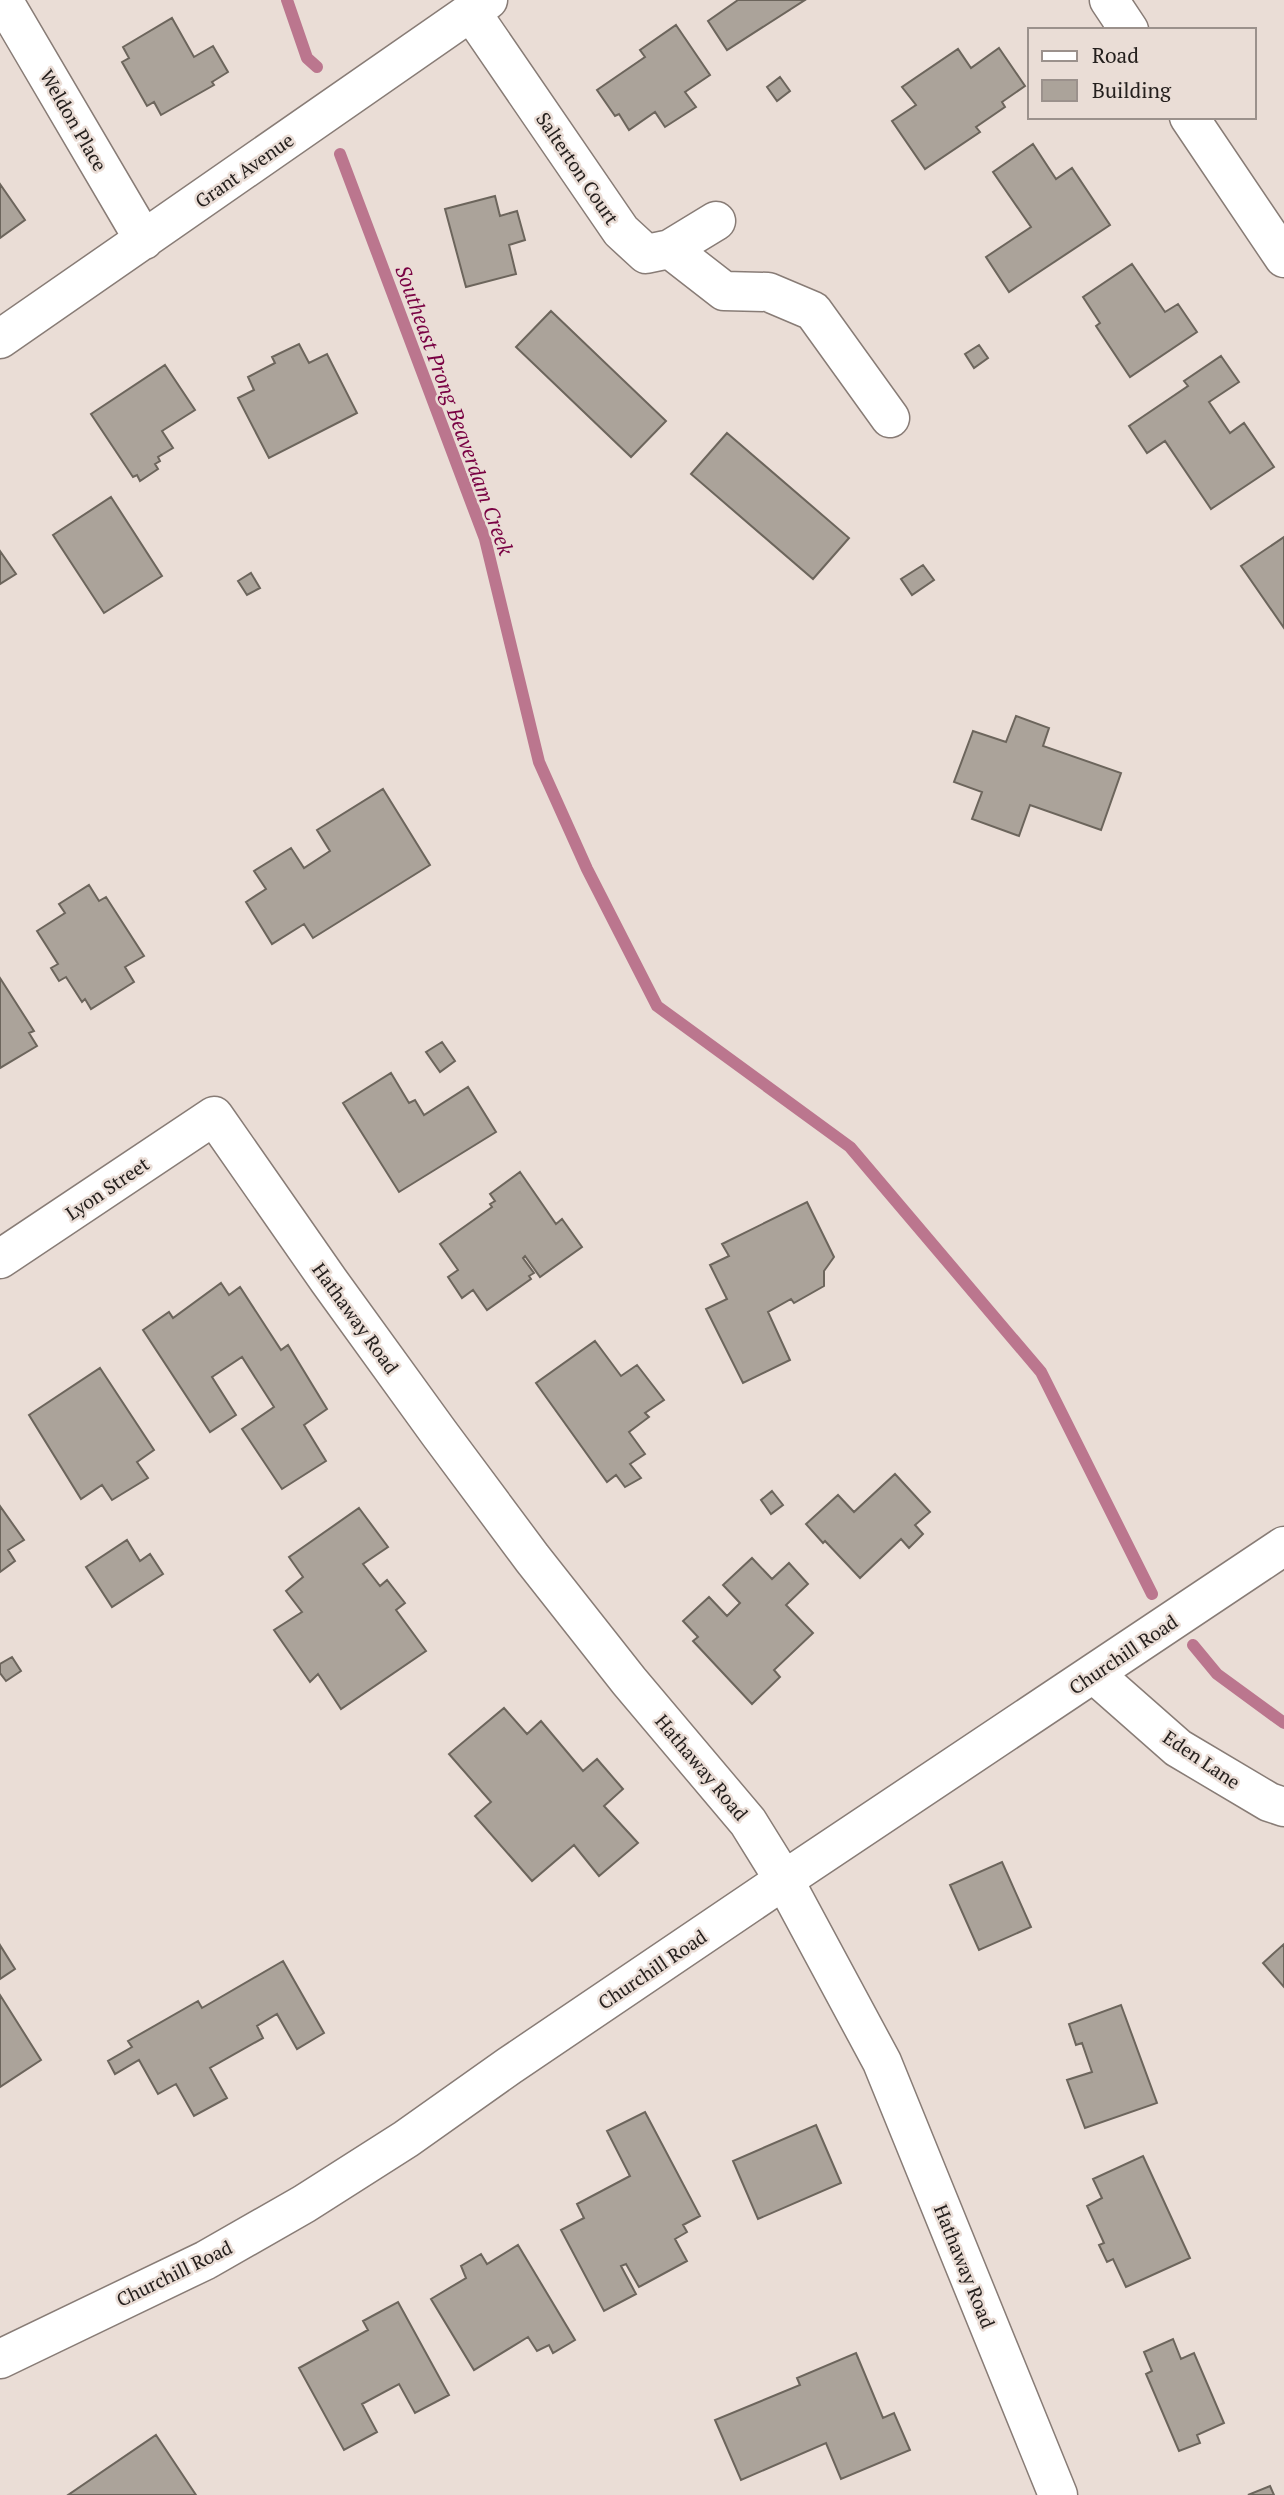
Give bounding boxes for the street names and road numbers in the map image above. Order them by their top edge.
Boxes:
street label: Weldon Place [35,65,113,175]
street label: Salterton Court [531,107,625,229]
street label: Grant Avenue [190,127,298,213]
street label: Lyon Street [60,1151,154,1225]
street label: Hathaway Road [307,1258,405,1379]
street label: Churchill Road [1064,1608,1182,1700]
street label: Hathaway Road [650,1709,754,1826]
street label: Eden Lane [1159,1724,1245,1794]
street label: Churchill Road [593,1923,711,2015]
street label: Hathaway Road [929,2200,1001,2332]
street label: Churchill Road [112,2234,236,2312]

